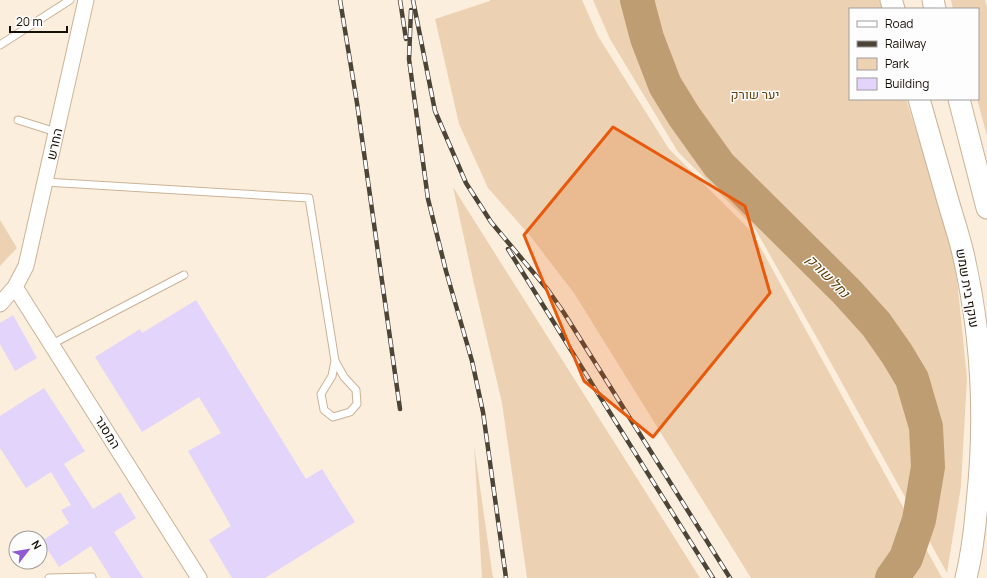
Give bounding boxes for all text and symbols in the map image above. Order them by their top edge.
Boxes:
scale bar [10,8,67,34]
legend [849,8,979,100]
text: 20 m [16,13,43,30]
text: Road [885,15,913,32]
text: Railway [885,35,927,52]
text: Park [885,55,910,72]
text: Building [885,75,929,92]
park label: יער שורק [730,85,780,103]
street label: החרש [42,126,66,162]
street label: עוקף בית שמש [952,247,984,329]
water label: נחל שורק [802,250,855,302]
street label: המסגר [91,412,125,452]
north arrow [8,530,48,570]
text: N [29,537,46,552]

